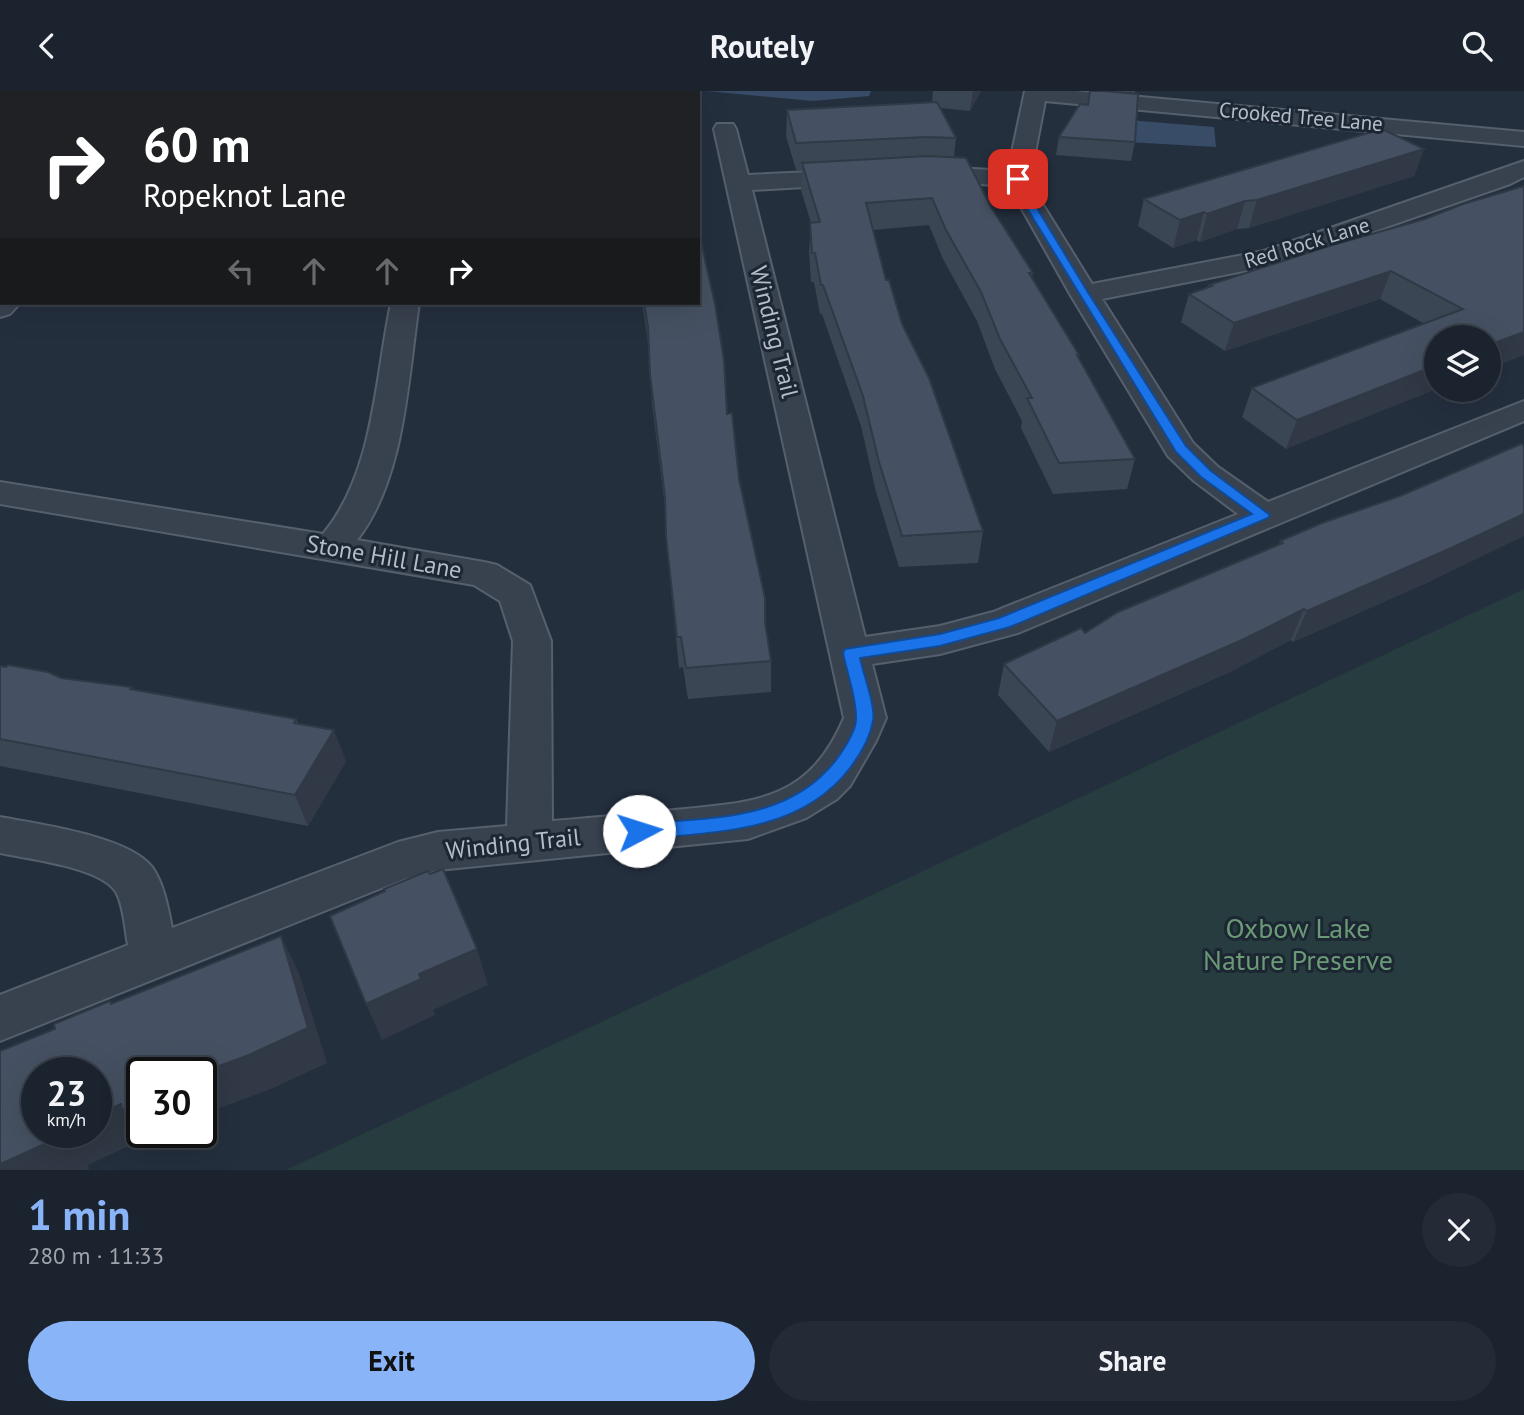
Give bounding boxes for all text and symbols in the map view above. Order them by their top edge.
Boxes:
text: Routely [710,25,814,67]
icon: back [28,27,66,65]
icon: search [1458,27,1496,65]
street label: Crooked Tree Lane [1218,96,1384,137]
text: 60 m [143,112,250,176]
icon: right [28,119,119,210]
pin [988,149,1048,209]
icon: arrive [999,160,1037,198]
text: Ropeknot Lane [143,174,346,216]
street label: Red Rock Lane [1241,211,1373,274]
icon: left [222,252,260,290]
icon: ahead [295,252,333,290]
icon: ahead [368,252,406,290]
icon: right [441,252,479,290]
street label: Winding Trail [743,263,806,401]
map controls [1424,325,1501,402]
button: layers [1424,325,1501,402]
street label: Stone Hill Lane [304,528,464,585]
position arrow [602,794,676,868]
street label: Winding Trail [444,821,582,866]
park label: Oxbow Lake Nature Preserve [1203,909,1393,978]
speed limit sign: 30 [126,1057,217,1148]
text: 23 [47,1070,86,1116]
text: km/h [47,1108,86,1131]
text: 1 min [28,1187,130,1242]
button: close [1422,1193,1496,1267]
text: 280 m · 11:33 [28,1241,164,1270]
button: Exit [28,1321,755,1401]
button: Share [769,1321,1496,1401]

